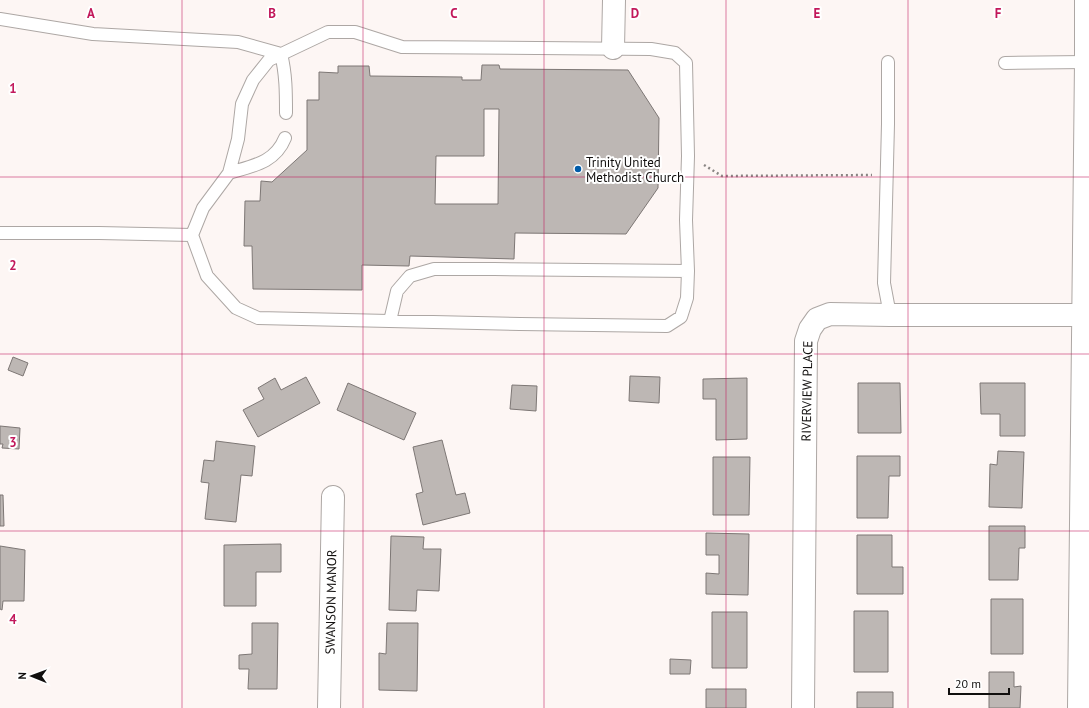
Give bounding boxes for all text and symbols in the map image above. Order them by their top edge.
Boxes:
text: A [87,5,95,22]
text: B [268,5,276,22]
text: C [450,5,458,22]
text: D [631,5,639,22]
text: E [814,5,821,22]
text: F [995,5,1002,22]
text: 1 [9,80,17,97]
place label: Trinity United Methodist Church [586,154,684,186]
marker: Trinity United Methodist Church [573,164,583,174]
text: 2 [9,257,17,274]
street label: RIVERVIEW PLACE [798,340,816,442]
text: 3 [9,434,17,451]
street label: SWANSON MANOR [322,549,340,655]
text: 4 [9,611,17,628]
north arrow [12,656,52,696]
scale bar [949,670,1009,696]
text: N [15,672,29,680]
text: 20 m [955,676,981,691]

